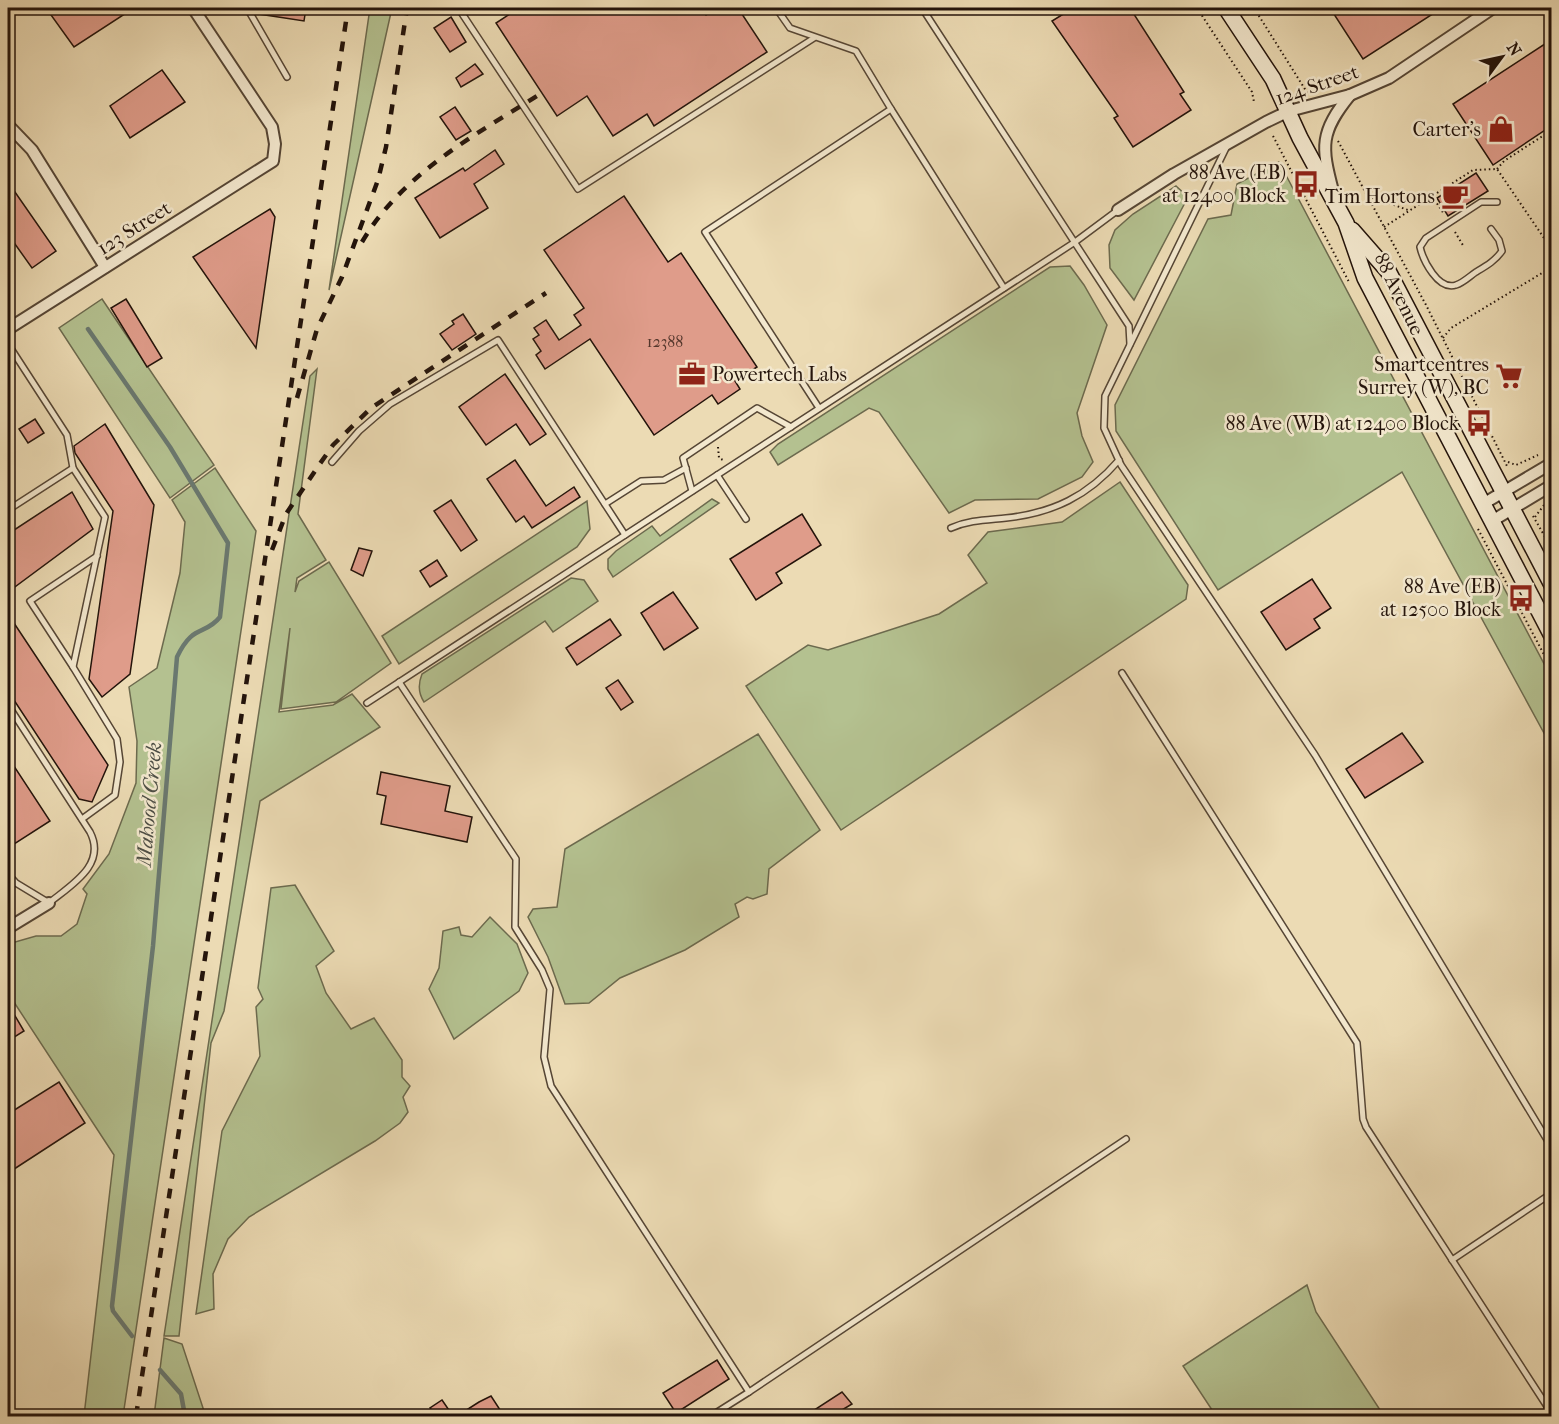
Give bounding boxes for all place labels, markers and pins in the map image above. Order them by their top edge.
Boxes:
shop icon: Carter's [1486,114,1516,144]
place label: Carter's [1413,118,1481,141]
place label: 88 Ave (EB) at 12400 Block [1162,161,1287,207]
bus stop icon: 88 Ave (EB) at 12400 Block [1291,169,1321,199]
cafe icon: Tim Hortons [1440,181,1470,211]
place label: Tim Hortons [1325,185,1435,208]
place label: Smartcentres Surrey (W), BC [1358,353,1489,399]
office icon: Powertech Labs [677,359,707,389]
supermarket icon: Smartcentres Surrey (W), BC [1494,361,1524,391]
place label: Powertech Labs [712,363,847,386]
bus stop icon: 88 Ave (WB) at 12400 Block [1464,408,1494,438]
place label: 88 Ave (WB) at 12400 Block [1225,412,1460,435]
place label: 88 Ave (EB) at 12500 Block [1380,575,1502,621]
bus stop icon: 88 Ave (EB) at 12500 Block [1506,583,1536,613]

